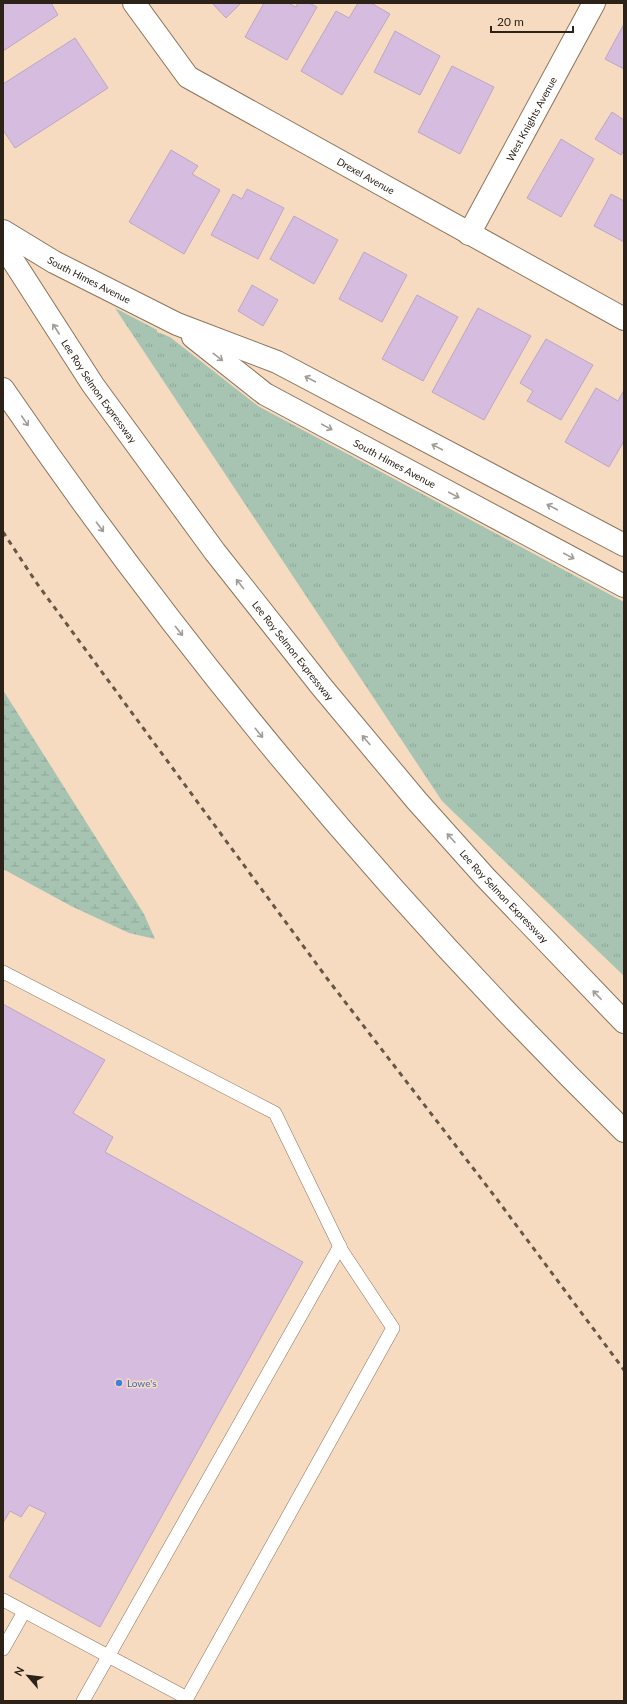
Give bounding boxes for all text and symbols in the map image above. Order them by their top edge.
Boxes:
scale bar [491,8,573,34]
text: 20 m [497,14,524,29]
street label: West Knights Avenue [504,74,559,163]
street label: Drexel Avenue [335,155,397,196]
street label: South Himes Avenue [45,254,133,306]
one-way arrow [52,323,60,335]
street label: Lee Roy Selmon Expressway [59,337,140,446]
one-way arrow [213,353,224,361]
one-way arrow [304,375,316,383]
one-way arrow [21,416,29,427]
one-way arrow [321,424,333,431]
street label: South Himes Avenue [352,437,438,490]
one-way arrow [432,442,444,450]
one-way arrow [448,492,460,499]
one-way arrow [547,503,559,511]
one-way arrow [96,522,105,533]
one-way arrow [563,553,575,561]
one-way arrow [235,579,244,590]
street label: Lee Roy Selmon Expressway [250,598,337,703]
one-way arrow [174,626,183,637]
one-way arrow [255,728,264,739]
one-way arrow [361,735,370,745]
one-way arrow [446,833,455,843]
street label: Lee Roy Selmon Expressway [457,847,551,946]
one-way arrow [592,990,602,1000]
place label: Lowe's [127,1377,157,1389]
marker: Lowe's [114,1378,124,1388]
north arrow [8,1656,48,1696]
text: N [11,1664,26,1678]

